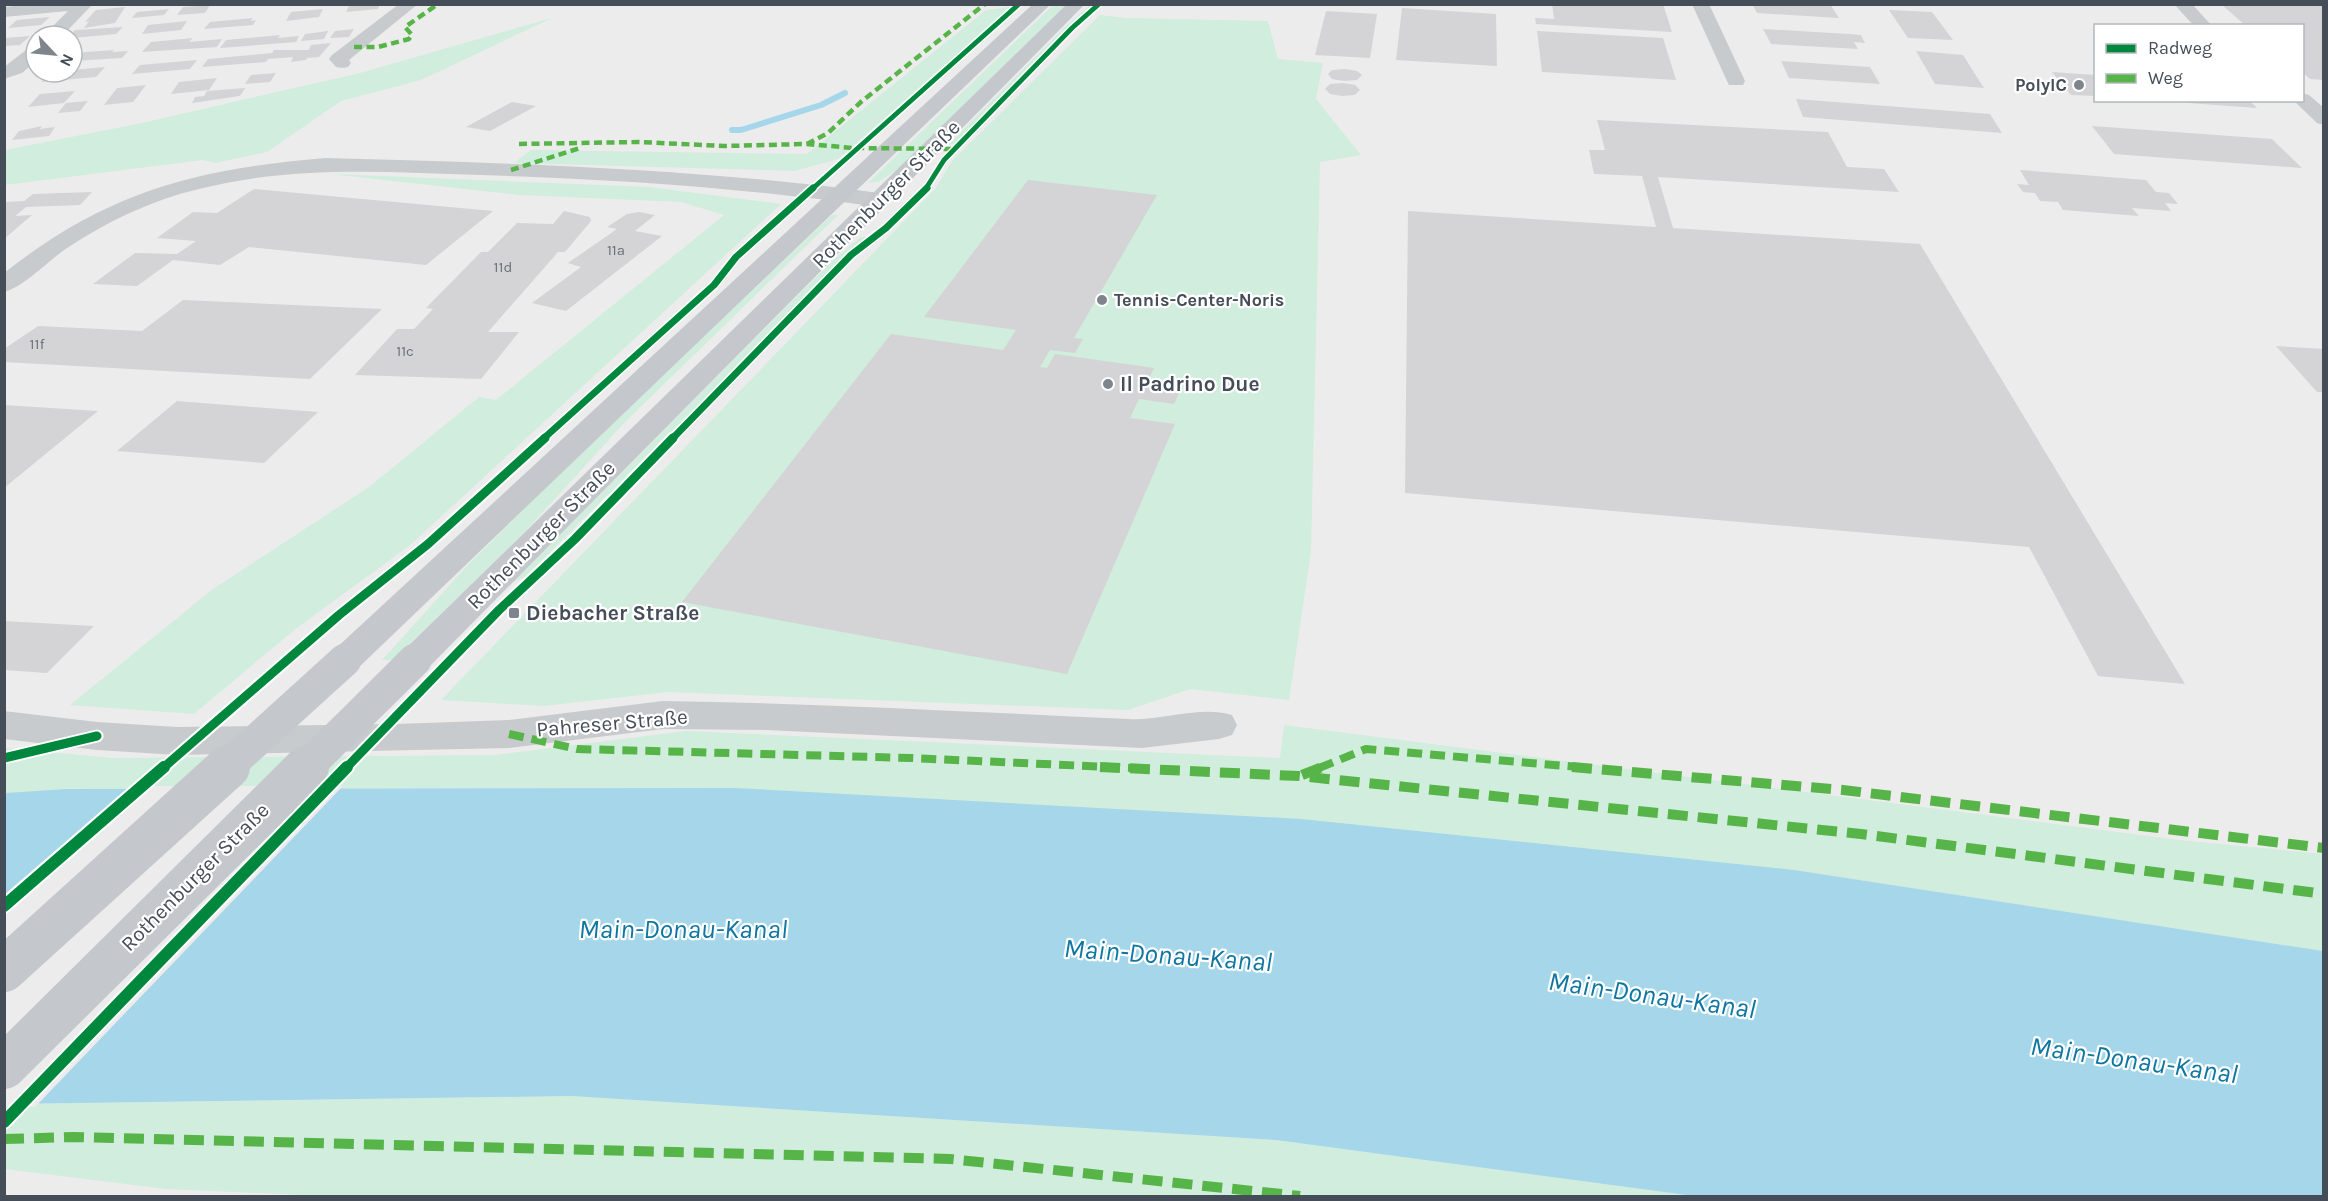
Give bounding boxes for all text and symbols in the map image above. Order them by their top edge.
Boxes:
north arrow [24,24,84,84]
legend [2094,24,2304,102]
text: Radweg [2148,37,2212,59]
text: N [56,51,78,70]
text: Weg [2148,67,2183,89]
place label: PolyIC [2015,74,2067,96]
marker: PolyIC [2072,78,2086,92]
street label: Rothenburger Straße [807,115,965,273]
house number: 11a [607,241,625,259]
house number: 11d [494,258,512,276]
place label: Tennis-Center-Noris [1114,289,1284,311]
marker: Tennis-Center-Noris [1095,293,1109,307]
house number: 11f [29,335,45,353]
house number: 11c [396,342,414,360]
place label: Il Padrino Due [1120,372,1260,396]
marker: Il Padrino Due [1101,377,1115,391]
street label: Rothenburger Straße [462,456,620,614]
place label: Diebacher Straße [526,601,699,625]
marker: Diebacher Straße [507,606,521,620]
street label: Pahreser Straße [535,704,689,742]
street label: Rothenburger Straße [116,798,274,956]
water label: Main-Donau-Kanal [579,913,788,945]
water label: Main-Donau-Kanal [1063,932,1273,978]
water label: Main-Donau-Kanal [1546,965,1758,1025]
water label: Main-Donau-Kanal [2028,1030,2240,1090]

